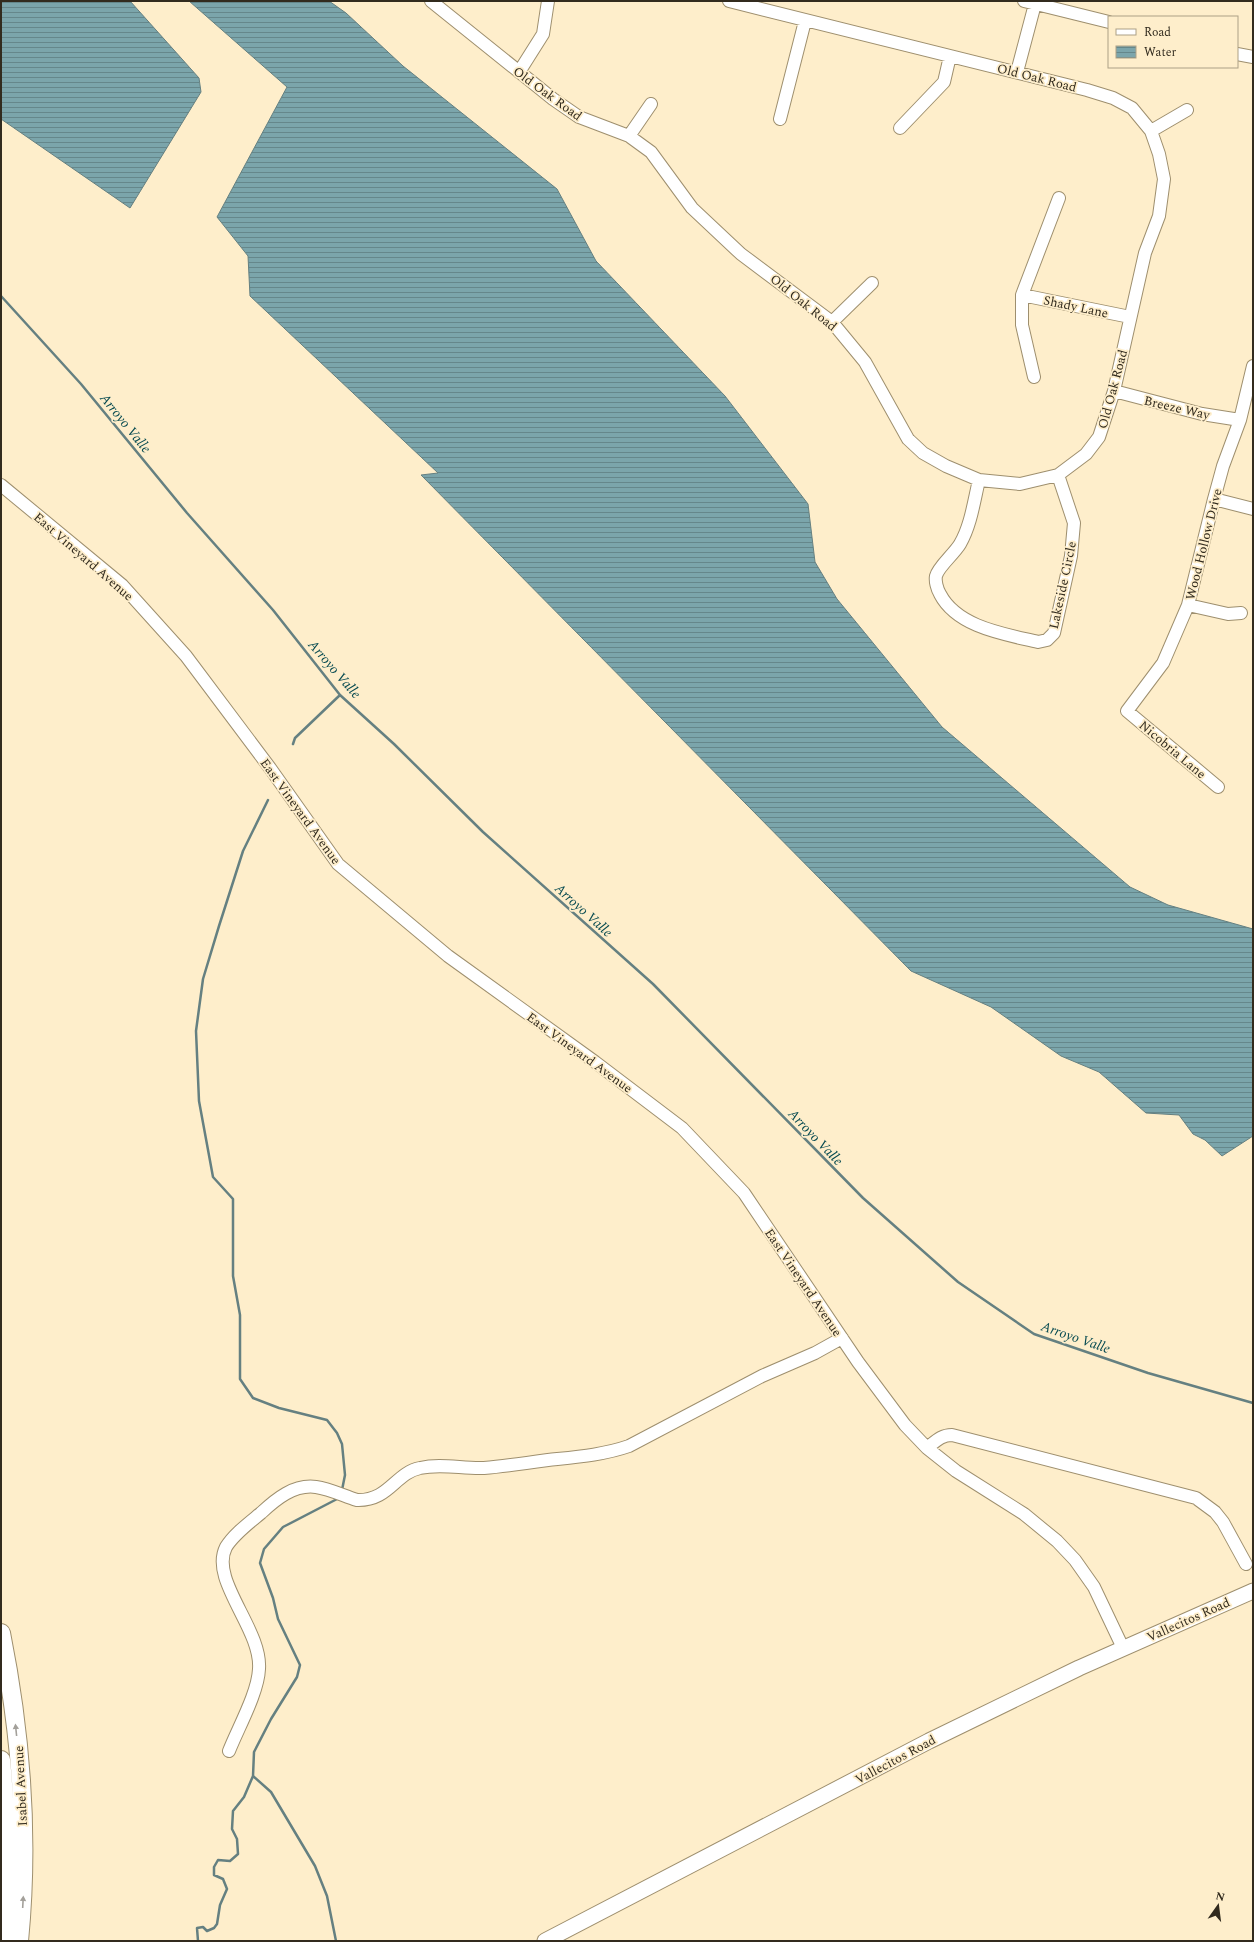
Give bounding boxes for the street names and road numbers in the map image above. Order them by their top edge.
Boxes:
street label: Old Oak Road [995,58,1079,98]
street label: Old Oak Road [509,62,586,126]
street label: Old Oak Road [765,269,841,336]
street label: Shady Lane [1041,290,1110,324]
street label: Old Oak Road [1093,347,1133,431]
street label: Breeze Way [1142,391,1212,425]
street label: Wood Hollow Drive [1180,486,1227,602]
street label: East Vineyard Avenue [29,508,138,606]
street label: Lakeside Circle [1044,539,1082,631]
street label: Nicobria Lane [1134,716,1210,784]
street label: East Vineyard Avenue [255,754,346,869]
street label: East Vineyard Avenue [522,1007,637,1098]
street label: East Vineyard Avenue [759,1224,847,1341]
street label: Vallecitos Road [1144,1593,1233,1647]
street label: Vallecitos Road [851,1730,940,1790]
street label: Isabel Avenue [9,1745,33,1827]

